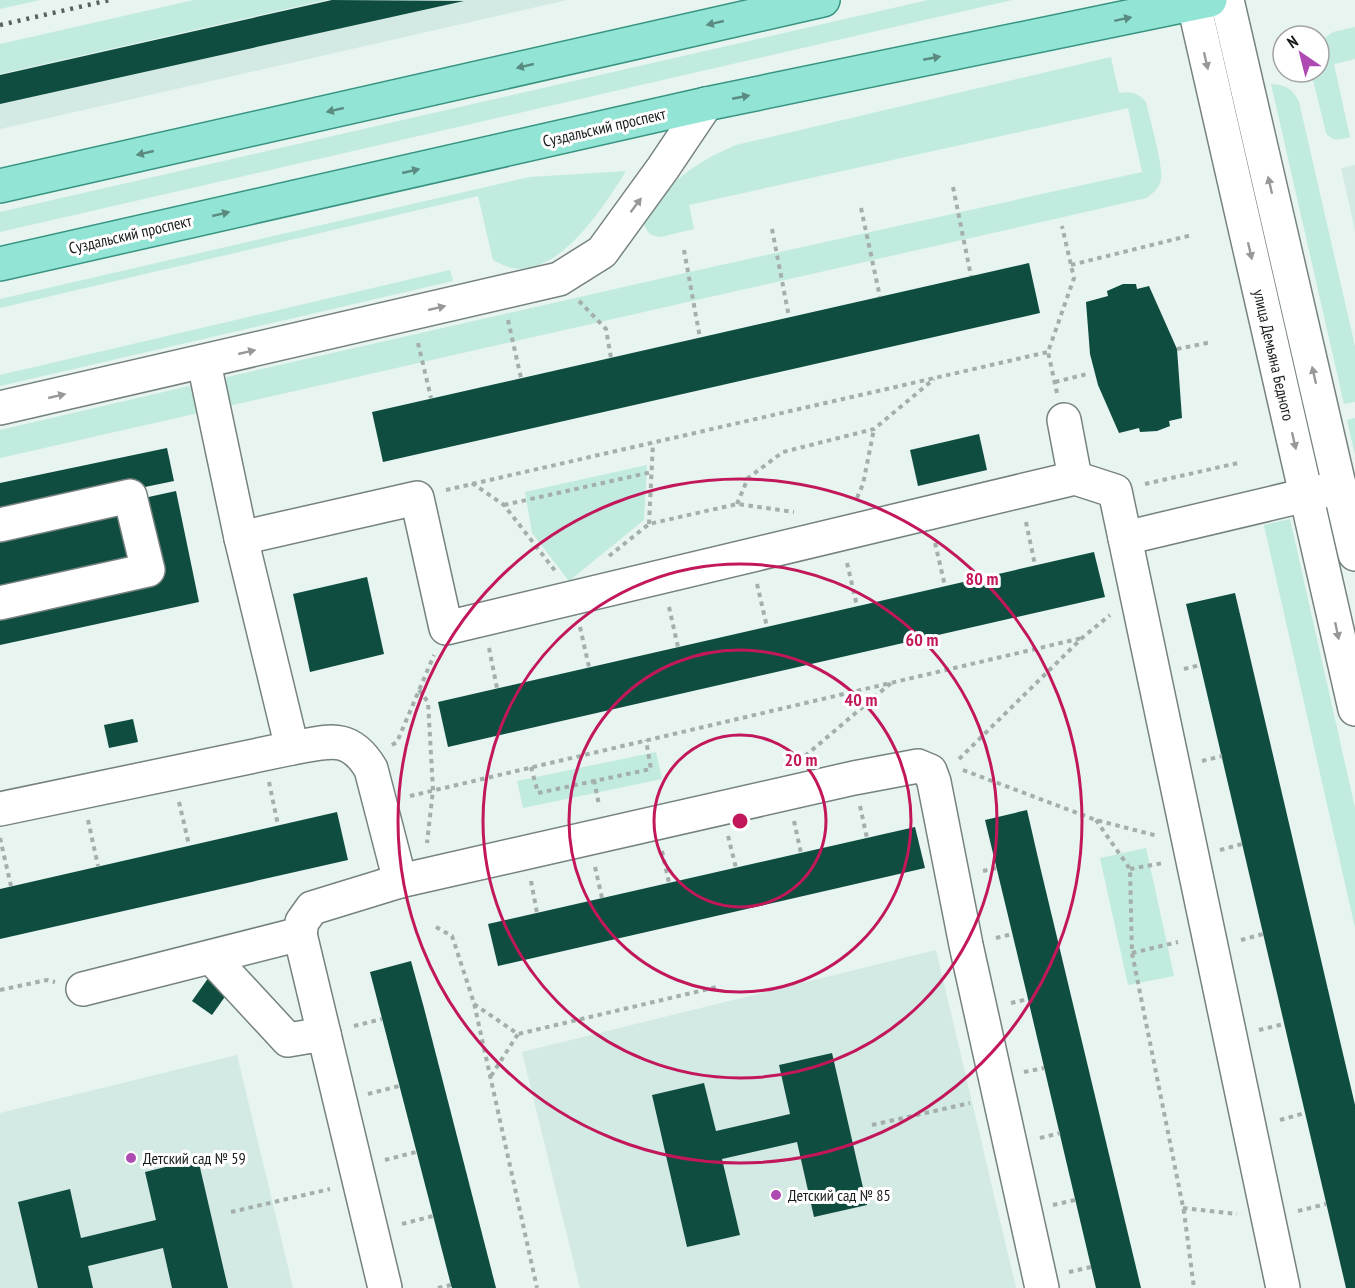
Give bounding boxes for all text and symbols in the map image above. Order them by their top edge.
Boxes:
one-way arrow [1114,14,1133,23]
one-way arrow [706,19,725,29]
north arrow [1271,24,1331,84]
text: N [1283,31,1302,52]
one-way arrow [1202,52,1211,71]
one-way arrow [923,53,942,62]
one-way arrow [516,62,534,72]
one-way arrow [732,92,751,101]
street label: Суздальский проспект [541,103,668,151]
one-way arrow [326,105,344,115]
one-way arrow [136,148,154,158]
one-way arrow [402,166,421,175]
one-way arrow [1264,175,1274,194]
one-way arrow [630,197,642,212]
one-way arrow [212,209,231,218]
street label: Суздальский проспект [67,210,194,258]
one-way arrow [1246,242,1255,261]
street label: улица Демьяна Бедного [1249,287,1299,423]
one-way arrow [428,302,446,312]
one-way arrow [238,347,256,357]
one-way arrow [1308,365,1318,384]
one-way arrow [48,390,66,400]
one-way arrow [1290,432,1300,450]
text: 80 m [966,567,998,590]
one-way arrow [1333,622,1343,640]
text: 60 m [906,628,938,651]
text: 40 m [845,688,877,711]
text: 20 m [785,748,817,771]
centre of rings [730,811,750,831]
place label: Детский сад № 59 [143,1148,246,1168]
marker: Детский сад № 59 [124,1151,138,1165]
place label: Детский сад № 85 [788,1185,891,1205]
marker: Детский сад № 85 [769,1188,783,1202]

